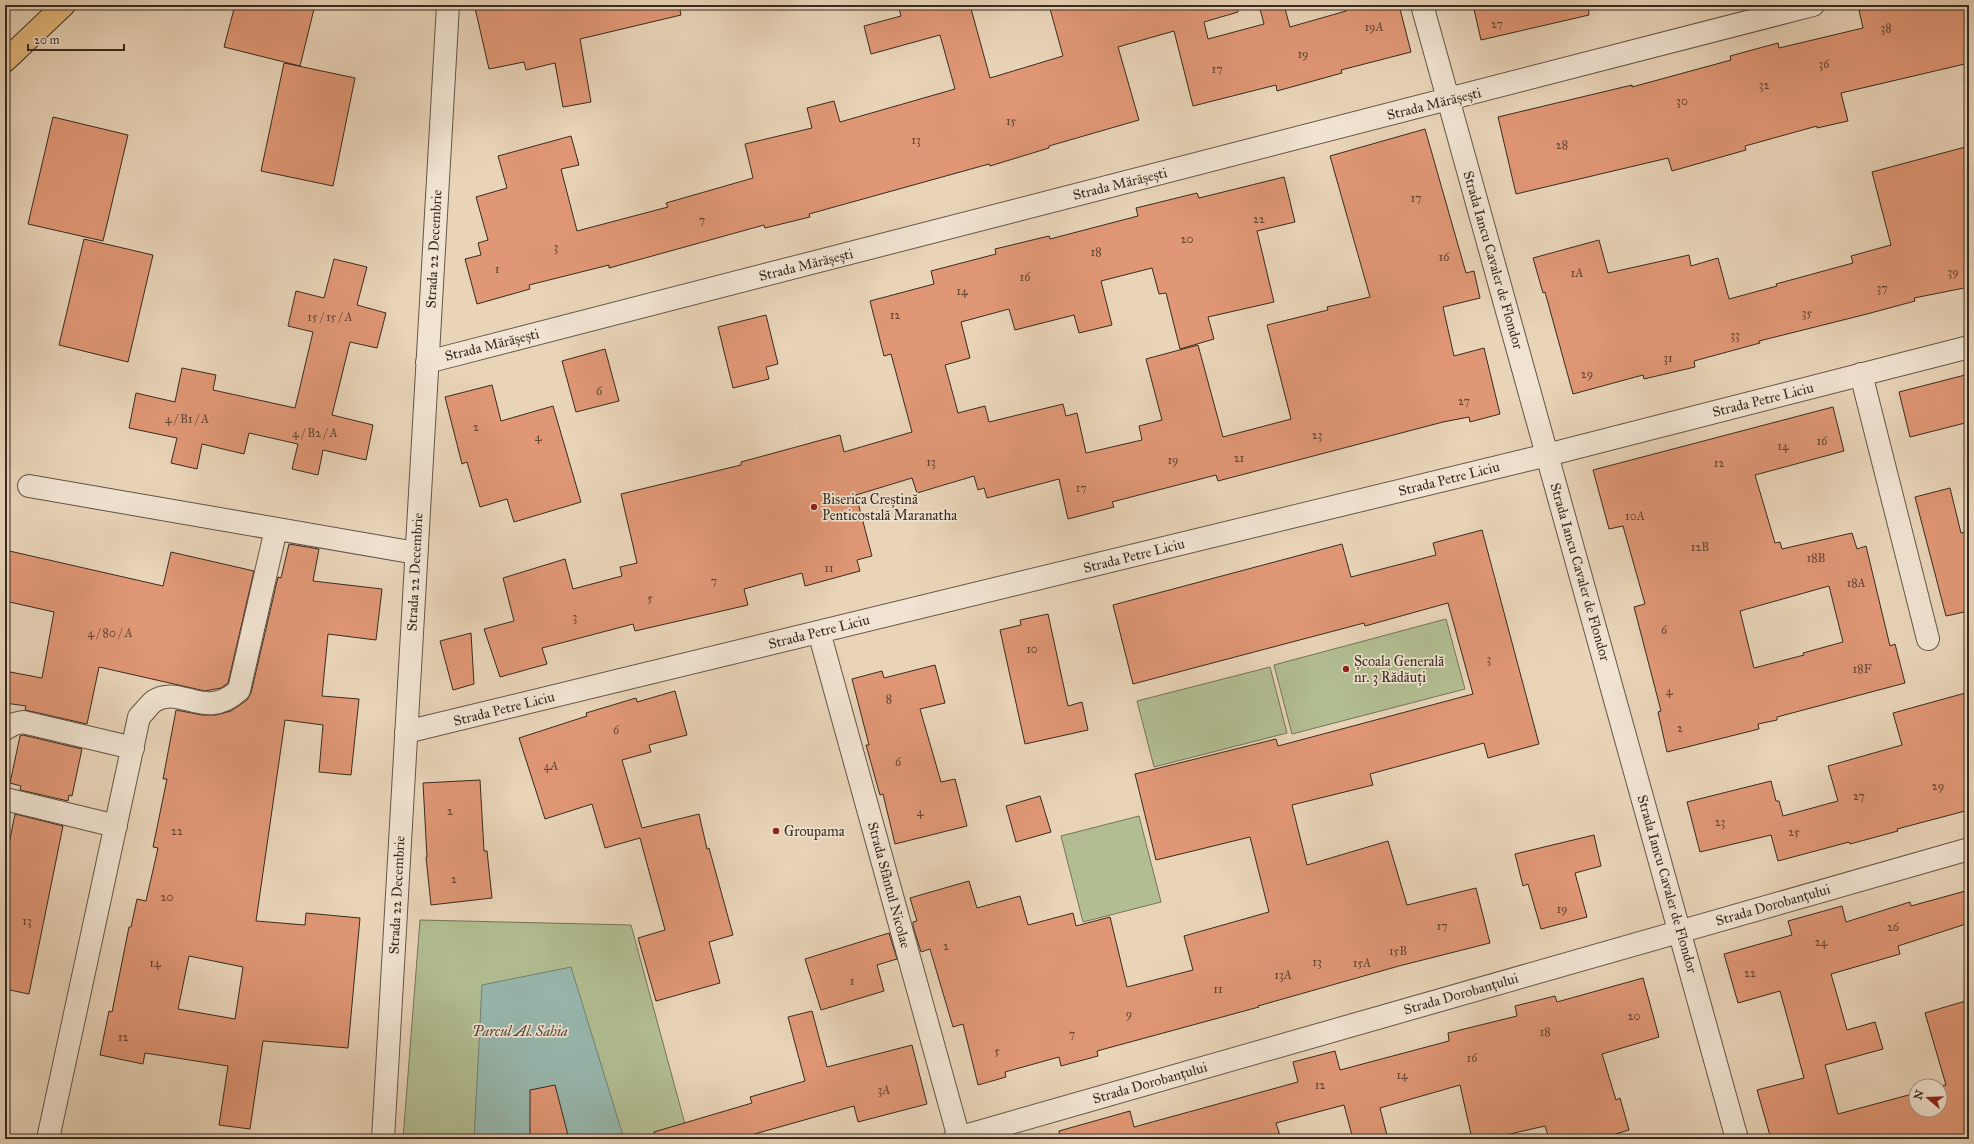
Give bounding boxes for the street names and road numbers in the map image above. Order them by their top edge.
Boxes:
street label: Strada Mărășești [1385,84,1483,124]
street label: Strada Mărășești [1071,164,1169,204]
street label: Strada Iancu Cavaler de Flondor [1459,169,1527,352]
street label: Strada 22 Decembrie [422,189,446,309]
street label: Strada Mărășești [757,245,855,285]
street label: Strada Mărășești [443,325,541,365]
street label: Strada Petre Liciu [1711,379,1816,421]
street label: Strada Petre Liciu [1397,458,1502,500]
street label: Strada Iancu Cavaler de Flondor [1546,481,1614,664]
street label: Strada 22 Decembrie [403,512,427,632]
street label: Strada Petre Liciu [1082,535,1187,577]
street label: Strada Petre Liciu [767,611,872,653]
street label: Strada Petre Liciu [452,688,557,730]
street label: Strada Iancu Cavaler de Flondor [1633,793,1701,976]
street label: Strada Sfântul Nicolae [864,820,914,950]
street label: Strada 22 Decembrie [385,835,409,955]
street label: Strada Dorobanțului [1714,880,1832,929]
street label: Strada Dorobanțului [1402,969,1520,1018]
street label: Strada Dorobanțului [1091,1058,1209,1107]

